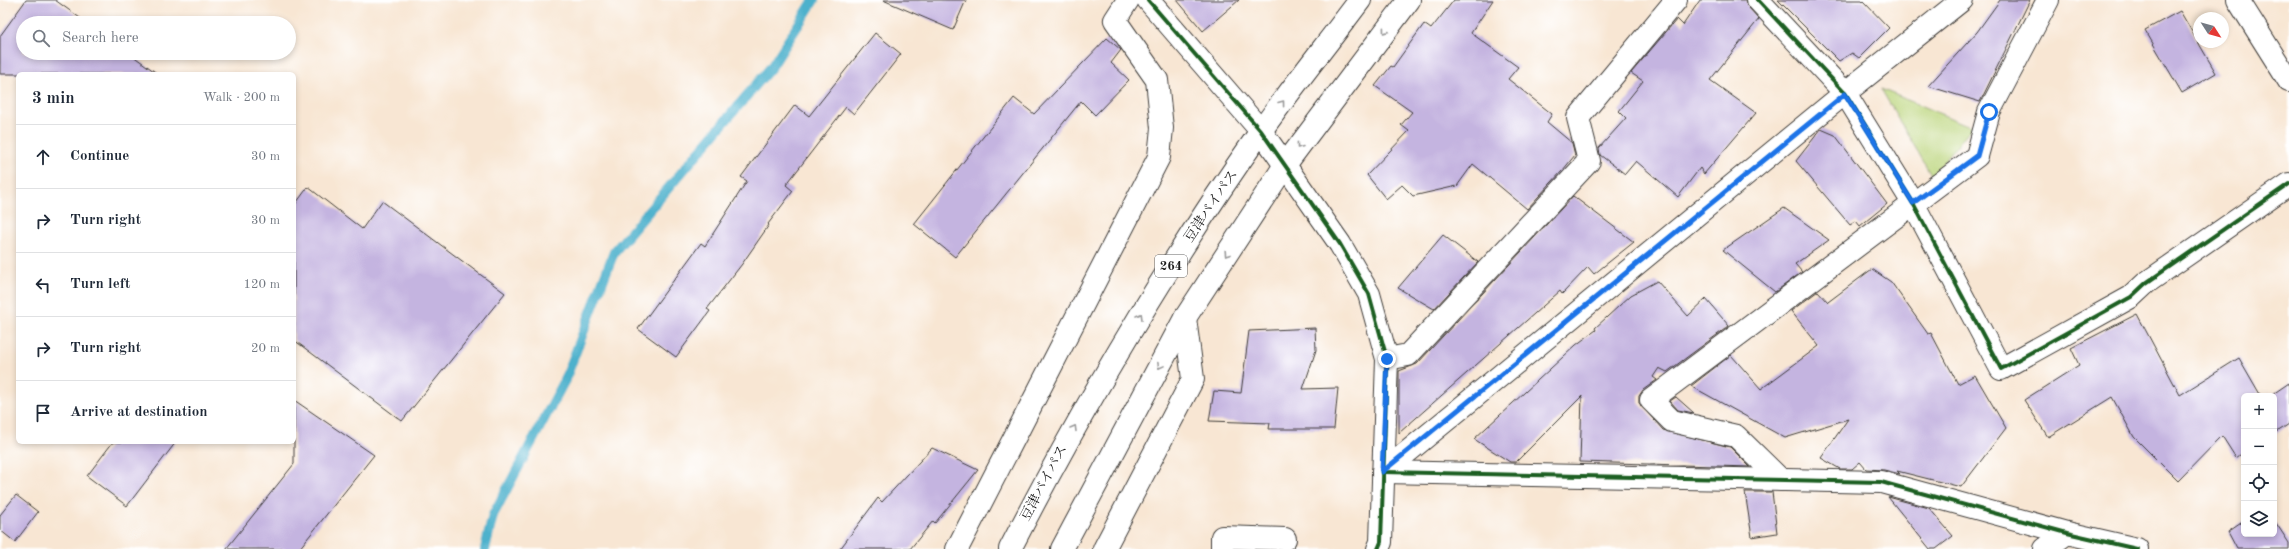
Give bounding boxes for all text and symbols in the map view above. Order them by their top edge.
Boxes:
north arrow [2193,12,2229,48]
search box [16,16,296,60]
icon: search [30,27,52,49]
one-way arrow [1383,27,1390,34]
text: Search here [62,31,139,46]
text: 3 min [32,90,75,107]
text: Walk · 200 m [203,91,280,104]
one-way arrow [1277,101,1284,108]
route start [1980,103,1998,121]
one-way arrow [1297,142,1304,149]
icon: ahead [32,146,54,168]
text: Continue [70,149,129,164]
text: 30 m [251,150,280,163]
street label: 豆津バイパス [1181,167,1240,245]
icon: right [32,210,54,232]
text: Turn right [70,213,141,228]
text: 30 m [251,214,280,227]
one-way arrow [1224,250,1231,257]
road number: 264 [1155,255,1187,277]
icon: left [32,274,54,296]
text: Turn left [70,277,130,292]
text: 120 m [243,278,280,291]
one-way arrow [1136,313,1143,320]
icon: right [32,338,54,360]
text: Turn right [70,341,141,356]
text: 20 m [251,342,280,355]
route end [1378,350,1396,368]
one-way arrow [1157,361,1164,369]
map controls [2241,393,2277,537]
button: + [2241,393,2277,429]
icon: arrive [32,402,54,424]
text: Arrive at destination [70,405,208,420]
one-way arrow [1069,425,1076,432]
button: − [2241,429,2277,465]
street label: 豆津バイパス [1017,442,1070,523]
button: locate [2241,465,2277,501]
button: layers [2241,501,2277,537]

